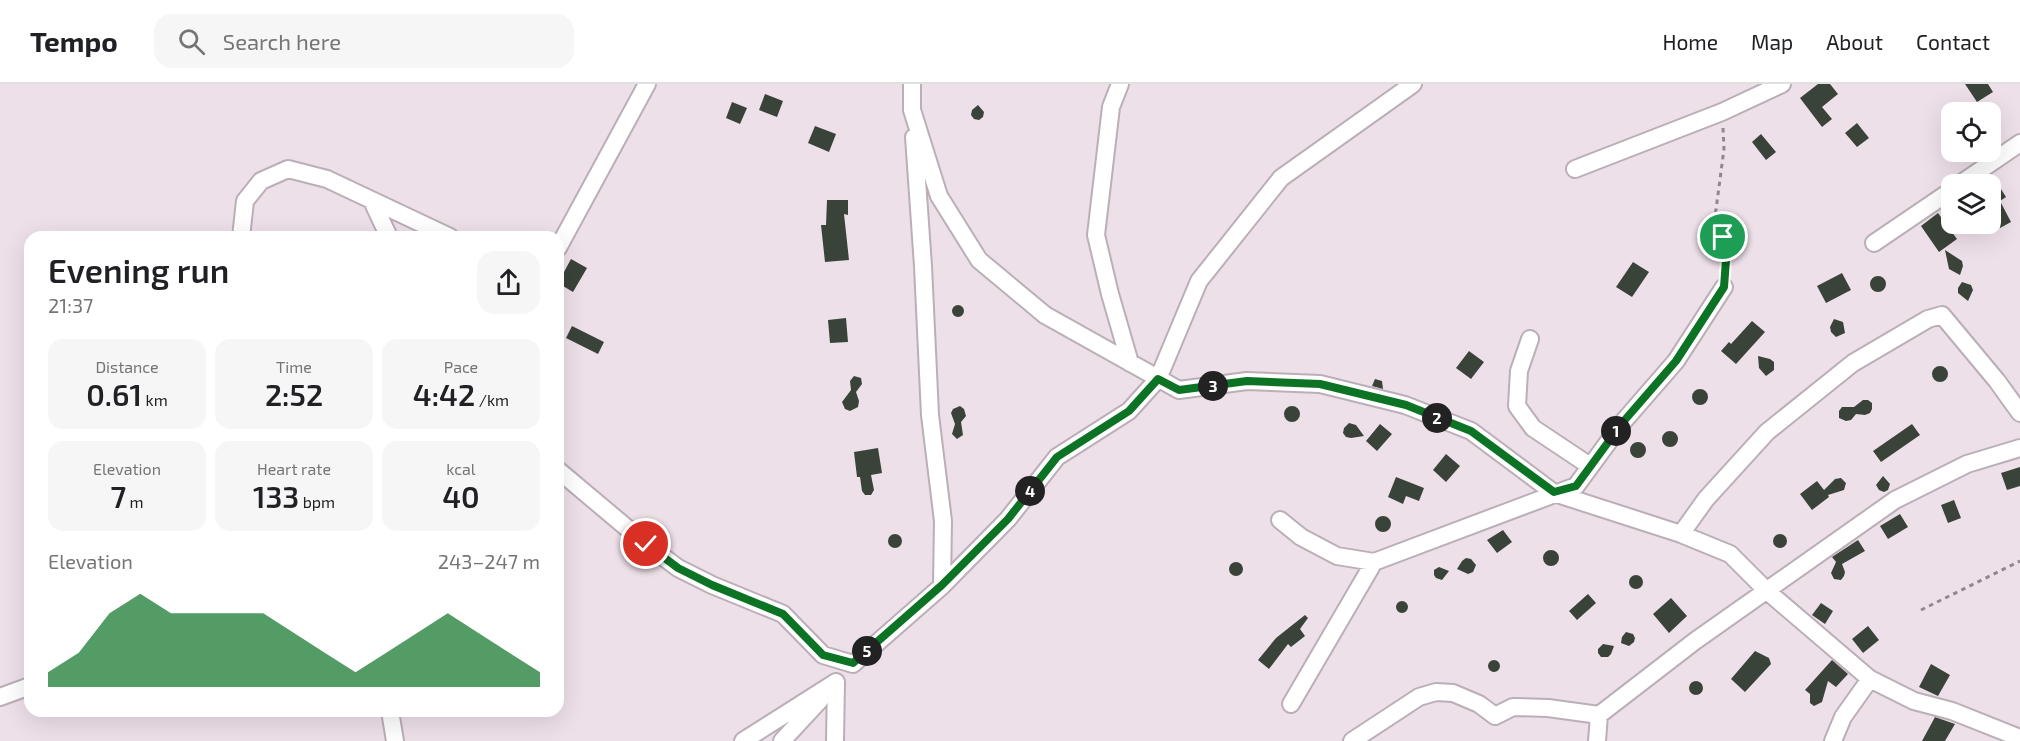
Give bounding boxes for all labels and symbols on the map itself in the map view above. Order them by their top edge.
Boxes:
pin [1697,211,1748,262]
pin: 3 [1198,371,1228,401]
pin: 2 [1422,403,1452,433]
pin: 1 [1601,416,1631,446]
pin: 4 [1015,476,1045,506]
pin [620,518,671,569]
pin: 5 [852,636,882,666]

